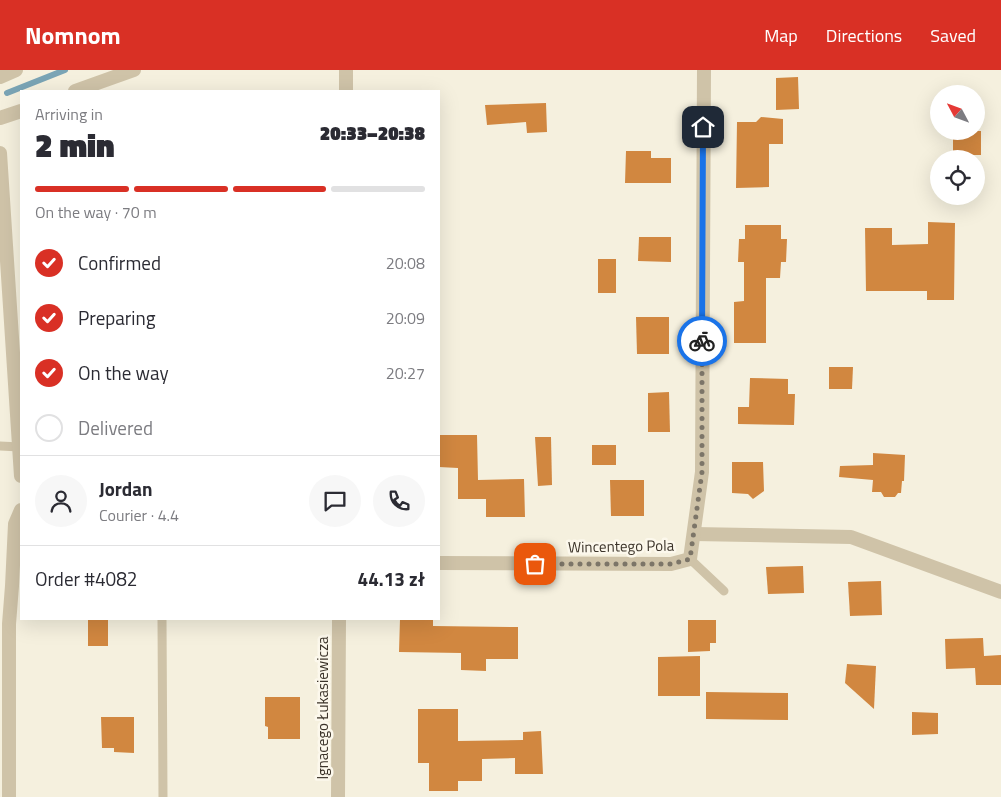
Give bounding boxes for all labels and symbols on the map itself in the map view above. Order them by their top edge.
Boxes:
north arrow [930,85,985,140]
pin [682,106,724,148]
courier [677,316,727,366]
street label: Wincentego Pola [568,534,675,558]
pin [514,543,556,585]
street label: Ignacego Łukasiewicza [311,636,334,779]

